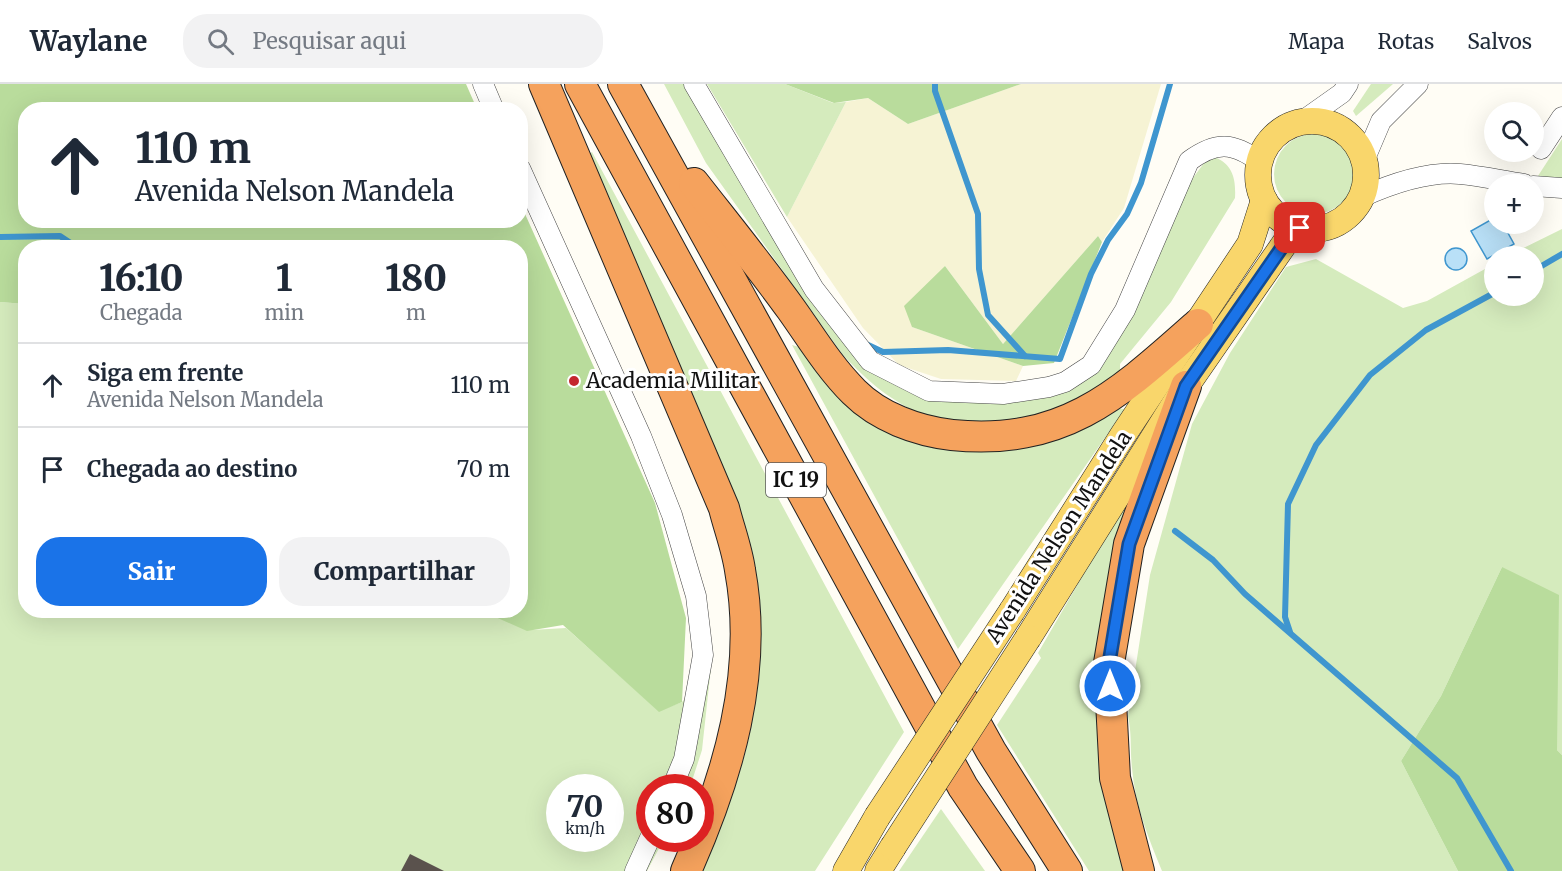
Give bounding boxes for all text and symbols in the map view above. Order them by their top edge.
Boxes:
search box [183,14,603,68]
text: Waylane [30,23,147,59]
icon: search [204,25,237,58]
text: Pesquisar aqui [252,27,406,55]
text: Mapa [1288,28,1345,55]
text: Rotas [1378,28,1434,55]
text: Salvos [1467,28,1532,55]
map controls [1484,102,1544,306]
button: search [1484,102,1544,162]
text: 110 m [135,122,251,174]
icon: ahead [36,126,114,204]
text: Avenida Nelson Mandela [135,174,454,208]
button: + [1484,174,1544,234]
pin [1274,202,1325,253]
icon: arrive [1283,211,1316,244]
button: − [1484,246,1544,306]
text: 16:10 [99,256,184,301]
text: 1 [276,256,293,301]
text: 180 [385,256,447,301]
text: Chegada [100,300,183,325]
text: min [264,300,304,325]
text: m [406,300,426,325]
text: Siga em frente [87,359,243,387]
place label: Academia Militar [585,367,760,394]
icon: ahead [36,369,69,402]
text: 110 m [451,371,510,399]
marker: Academia Militar [567,374,581,388]
text: Avenida Nelson Mandela [87,387,324,412]
street label: Avenida Nelson Mandela [979,425,1138,649]
icon: arrive [36,453,69,486]
text: Chegada ao destino [87,455,297,483]
text: 70 m [457,455,510,483]
road number: IC 19 [766,463,826,497]
button: Sair [36,537,267,606]
button: Compartilhar [279,537,510,606]
position arrow [1078,654,1142,718]
speed limit sign: 80 [636,774,714,852]
text: 70 [567,787,603,825]
text: km/h [565,819,605,838]

